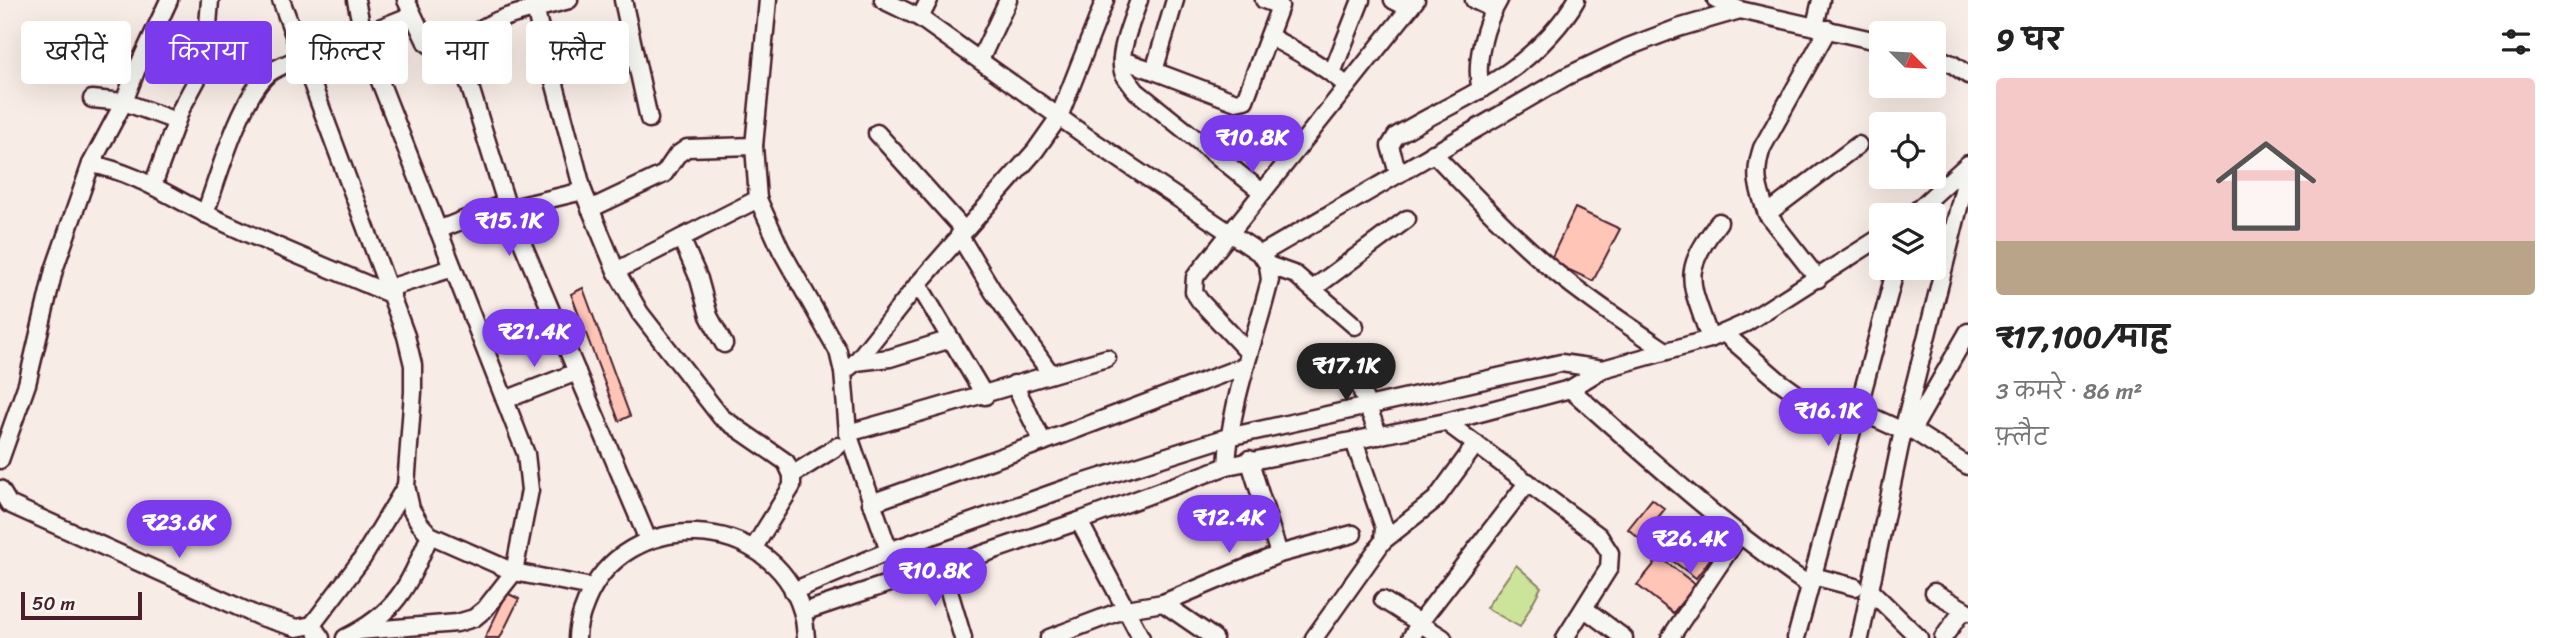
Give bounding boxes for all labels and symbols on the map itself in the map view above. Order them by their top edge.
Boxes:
north arrow [1869,21,1946,98]
pin: ₹10.8K [1195,116,1309,175]
pin: ₹15.1K [452,198,566,258]
pin: ₹21.4K [477,310,591,369]
pin: ₹17.1K [1289,344,1403,403]
pin: ₹16.1K [1771,388,1885,448]
pin: ₹12.4K [1172,496,1286,555]
pin: ₹23.6K [122,500,236,560]
pin: ₹26.4K [1633,516,1747,576]
pin: ₹10.8K [878,548,992,608]
scale bar [21,589,142,621]

